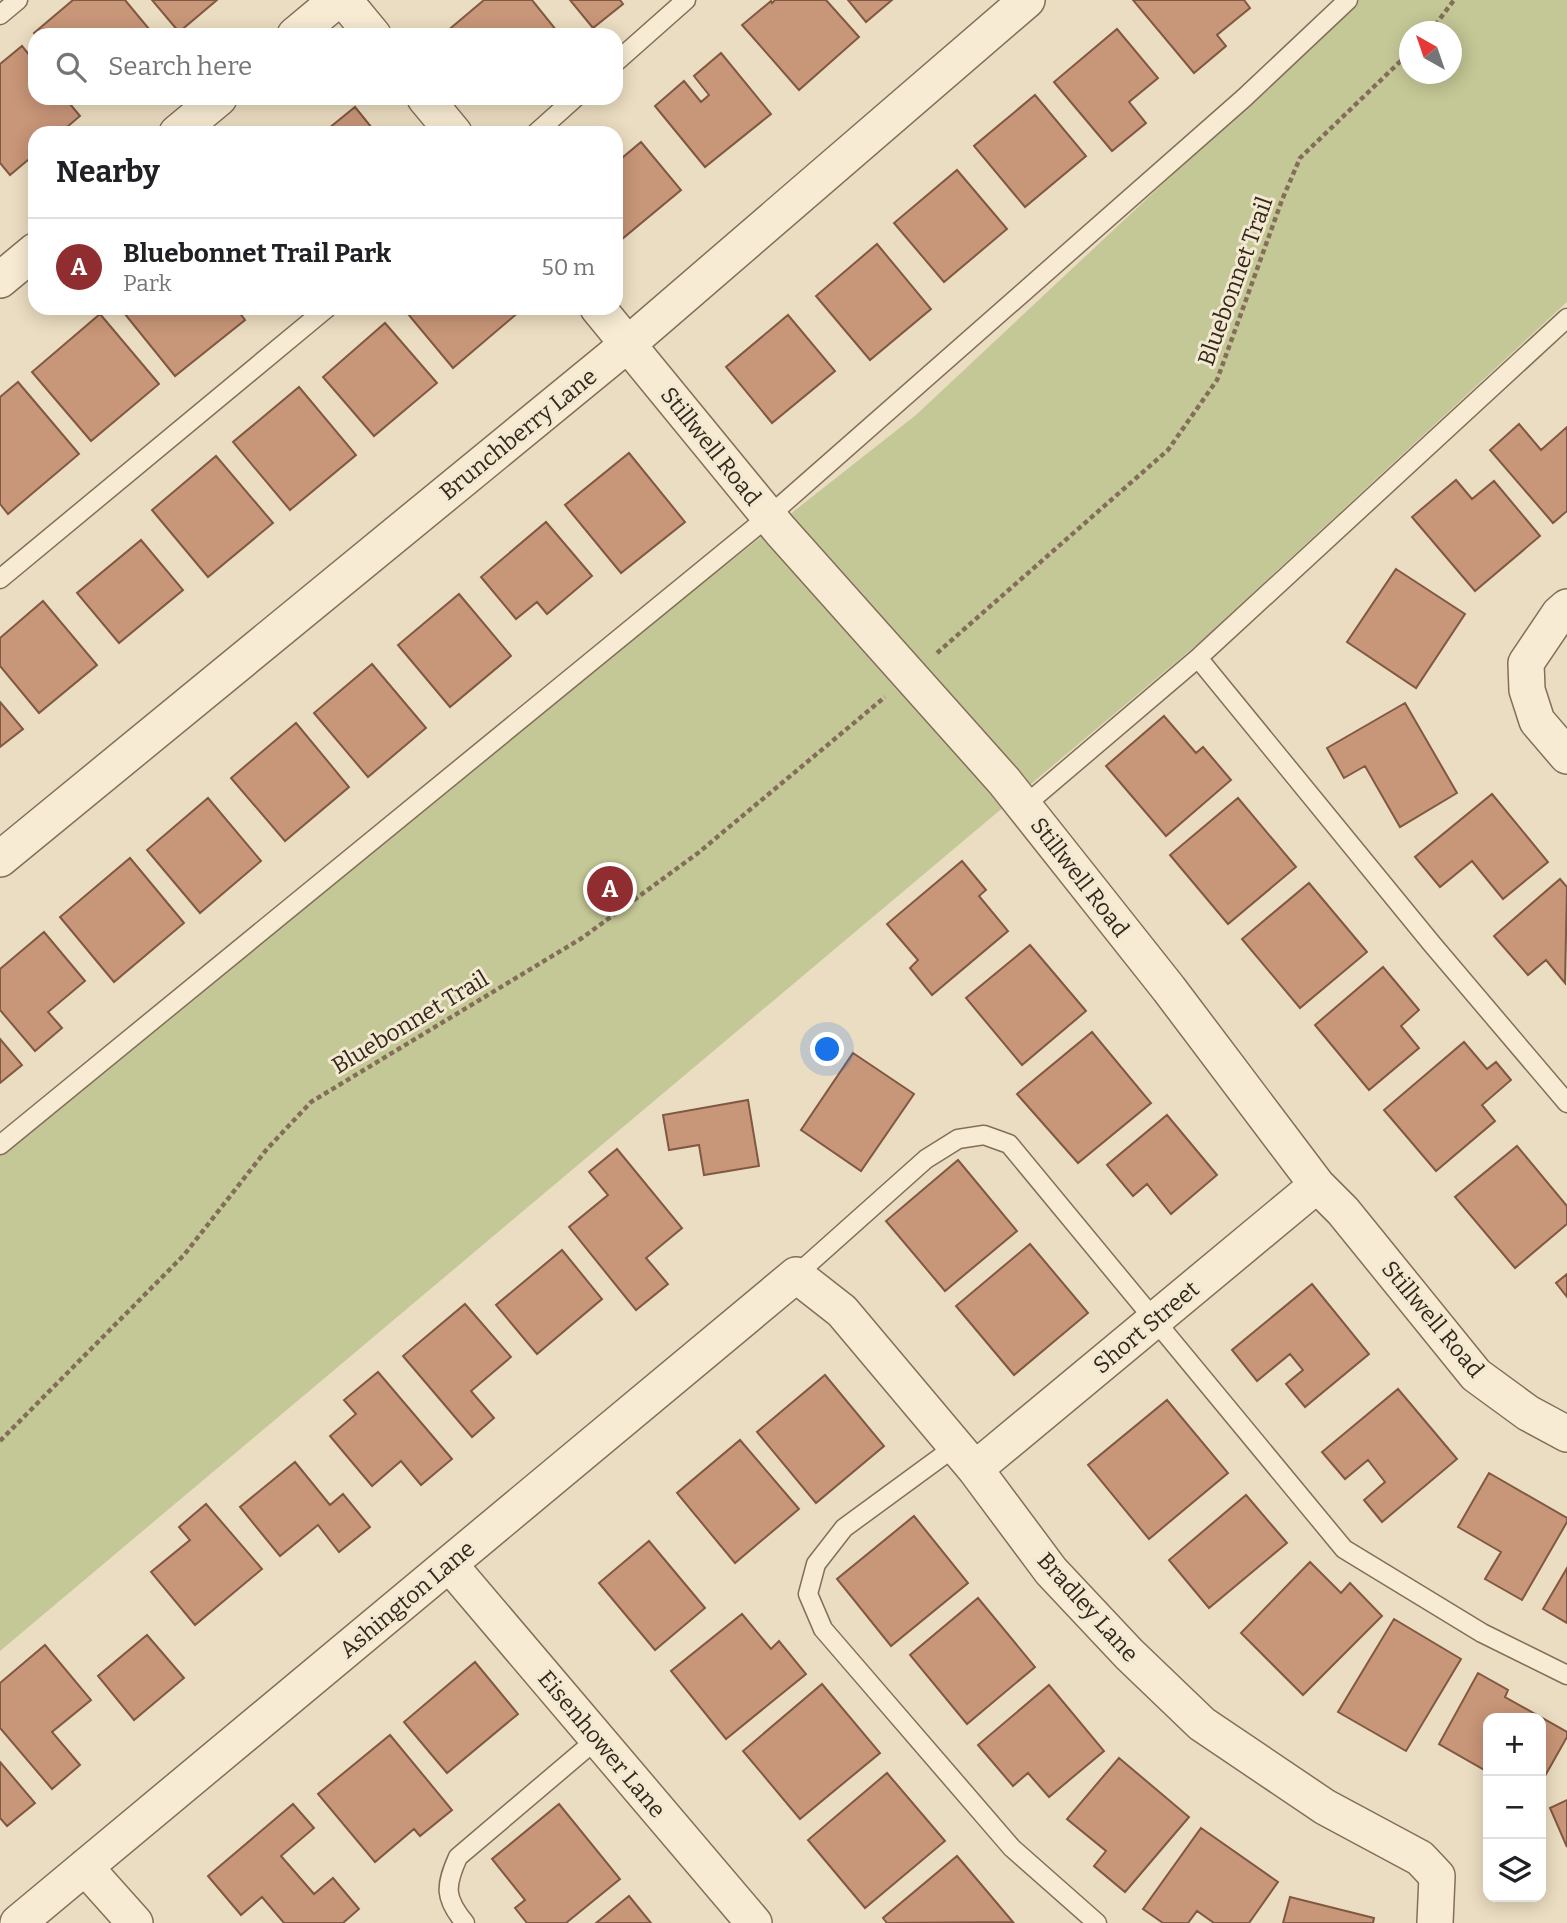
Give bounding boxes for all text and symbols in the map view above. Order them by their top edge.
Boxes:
north arrow [1399,21,1462,84]
search box [28,28,623,105]
icon: search [52,48,90,86]
text: Search here [108,51,252,82]
text: Nearby [56,154,160,190]
street label: Bluebonnet Trail [1191,192,1279,369]
text: Bluebonnet Trail Park [123,238,391,269]
text: A [71,253,87,281]
text: 50 m [541,253,595,281]
text: Park [123,269,172,297]
street label: Brunchberry Lane [434,362,602,506]
street label: Stillwell Road [655,381,767,511]
street label: Stillwell Road [1025,812,1136,943]
pin: A [587,863,633,915]
street label: Bluebonnet Trail [327,964,494,1080]
your location [810,1032,844,1066]
street label: Stillwell Road [1376,1255,1490,1383]
street label: Short Street [1087,1275,1205,1379]
street label: Ashington Lane [334,1534,480,1664]
street label: Bradley Lane [1032,1546,1144,1668]
street label: Eisenhower Lane [532,1665,672,1823]
map controls [1483,1713,1546,1902]
button: + [1483,1713,1546,1776]
button: − [1483,1776,1546,1839]
button: layers [1483,1839,1546,1902]

